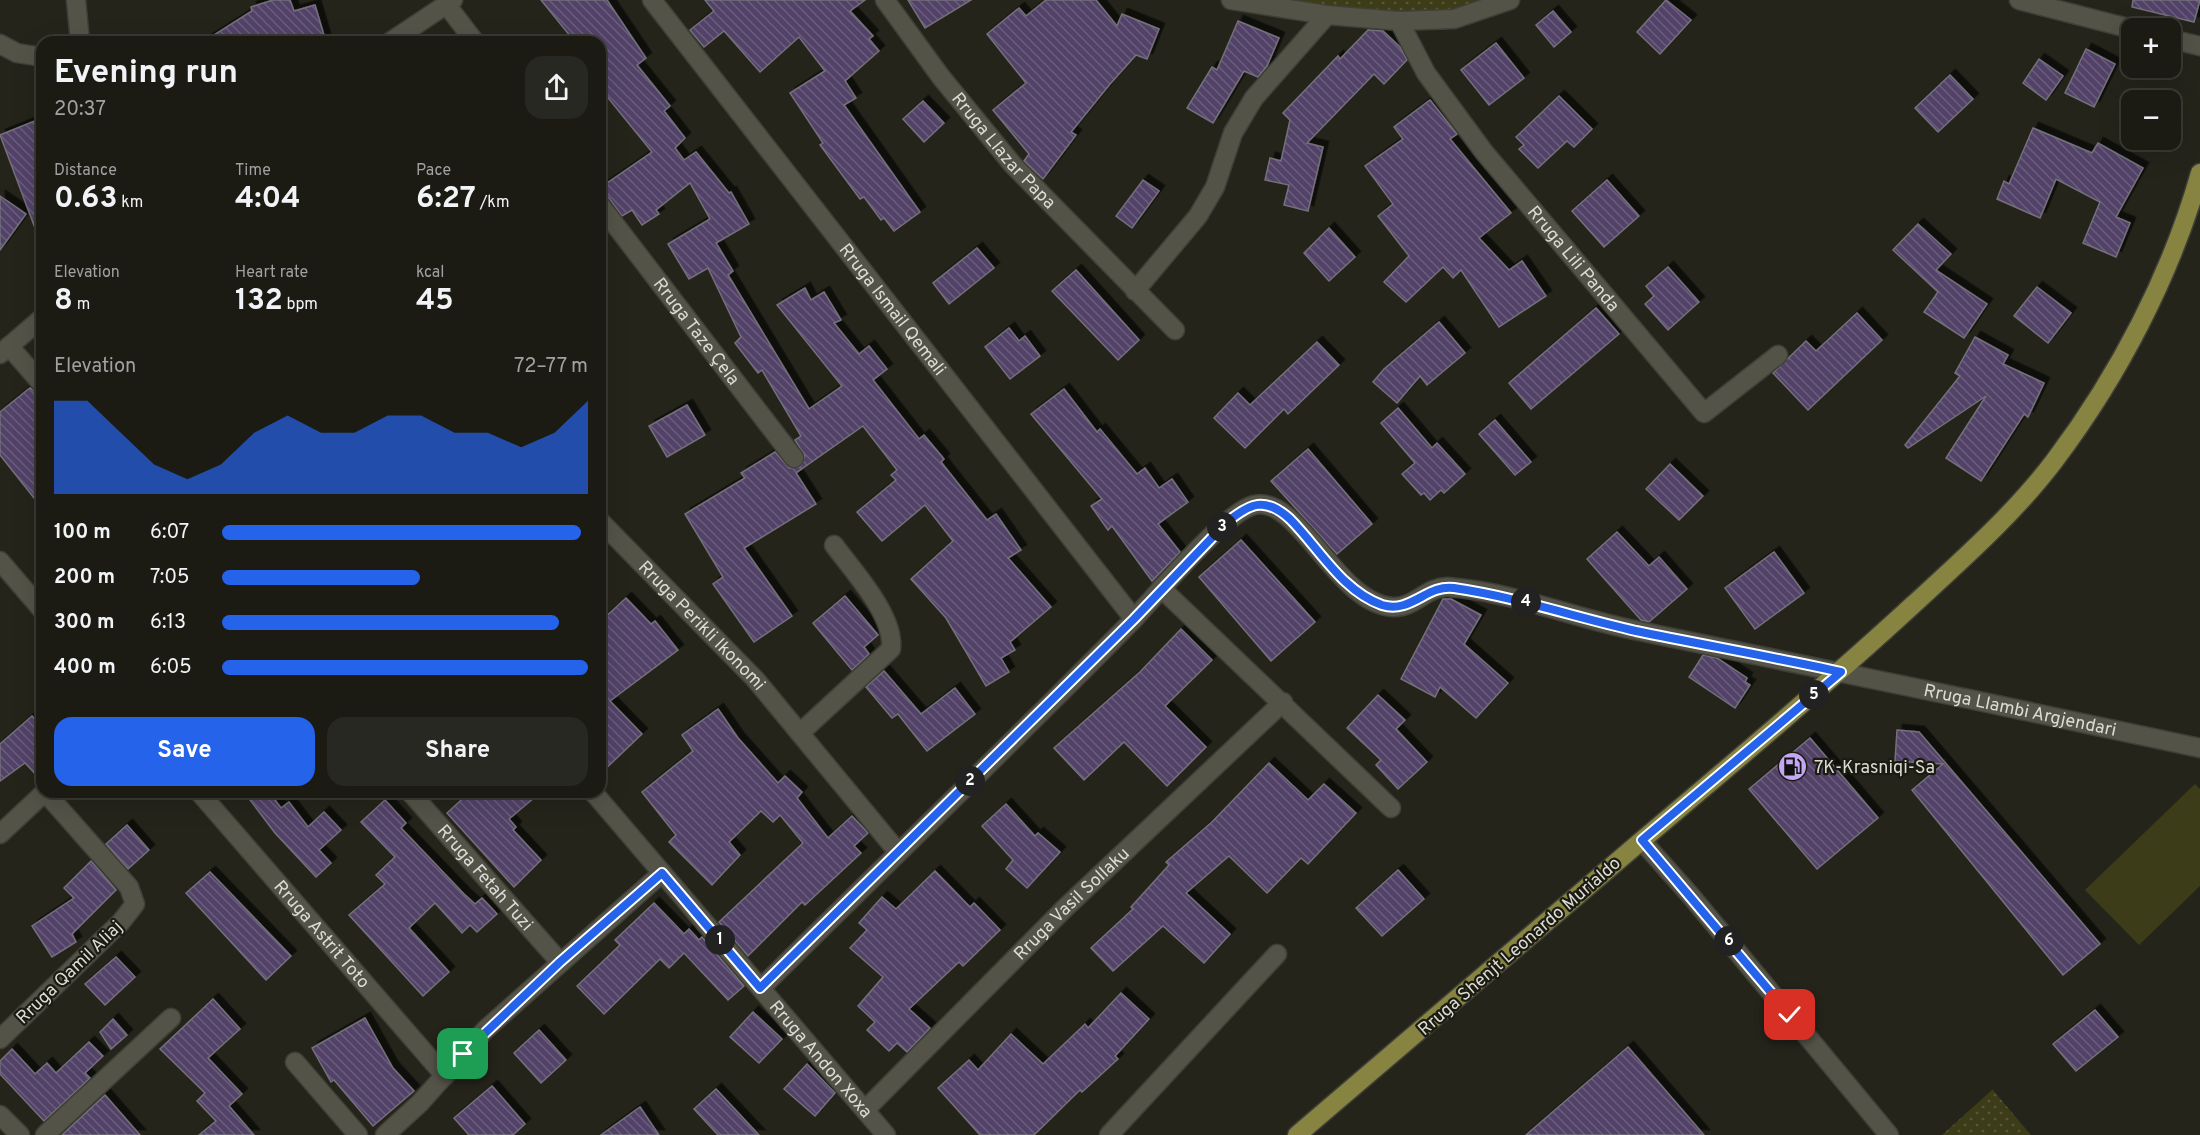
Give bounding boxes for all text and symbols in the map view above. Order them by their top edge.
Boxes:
map controls [2121,18,2181,150]
button: + [2121,18,2181,78]
text: Evening run [54,53,238,95]
button: share [525,56,588,119]
street label: Rruga Llazar Papa [945,88,1060,215]
button: − [2121,90,2181,150]
text: 20:37 [54,97,106,123]
text: Distance [54,161,117,181]
text: Time [235,161,271,181]
text: Pace [416,161,451,181]
text: 0.63 [54,181,117,218]
text: 4:04 [235,181,301,218]
text: 6:27 [416,181,476,218]
text: km [117,193,143,213]
text: /km [476,193,509,213]
street label: Rruga Lili Panda [1521,202,1624,317]
street label: Rruga Ismail Qemali [833,240,950,381]
text: Elevation [54,263,120,283]
text: Heart rate [235,263,308,283]
text: kcal [416,263,444,283]
street label: Rruga Taze Çela [647,274,744,390]
text: 8 [54,283,73,320]
text: 132 [235,283,283,320]
text: 45 [416,283,454,320]
text: m [73,295,90,315]
text: bpm [283,295,318,315]
text: Elevation [54,354,136,380]
text: 72–77 m [514,354,588,380]
pin: 3 [1207,512,1237,542]
text: 3 [1217,517,1227,537]
text: 100 m [54,520,111,546]
text: 6:07 [150,520,189,546]
street label: Rruga Perikli Ikonomi [632,556,770,696]
text: 200 m [54,565,115,591]
text: 7:05 [150,565,189,591]
pin: 4 [1511,587,1541,617]
text: 4 [1521,592,1531,612]
text: 300 m [54,610,115,636]
text: 6:13 [150,610,186,636]
text: 400 m [54,655,116,681]
text: 6:05 [150,655,192,681]
pin: 5 [1799,680,1829,710]
street label: Rruga Llambi Argjendari [1921,680,2118,743]
text: 5 [1809,685,1819,705]
button: Save [54,717,315,786]
button: Share [327,717,588,786]
fuel station icon: 7K-Krasniqi-Sa [1777,751,1809,783]
place label: 7K-Krasniqi-Sa [1814,757,1935,780]
pin: 2 [955,766,985,796]
text: 2 [965,771,975,791]
street label: Rruga Fetah Tuzi [431,820,537,936]
street label: Rruga Vasil Sollaku [1010,843,1135,966]
street label: Rruga Shenjt Leonardo Murialdo [1414,853,1626,1042]
street label: Rruga Astrit Toto [268,876,374,994]
street label: Rruga Qamil Aliaj [12,916,128,1030]
pin: 1 [705,925,735,955]
pin: 6 [1714,926,1744,956]
text: 1 [717,930,723,950]
text: 6 [1724,931,1734,951]
pin [1764,989,1815,1040]
street label: Rruga Andon Xoxa [763,996,876,1123]
icon: check [1773,998,1806,1031]
pin [437,1028,488,1079]
icon: arrive [446,1037,479,1070]

